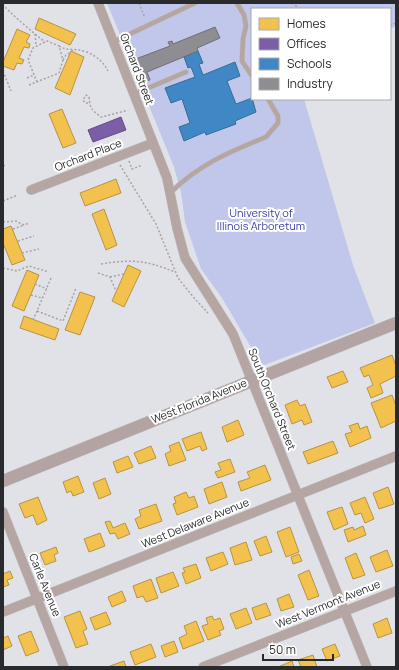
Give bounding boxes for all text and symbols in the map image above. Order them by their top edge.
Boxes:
legend [251,8,391,100]
text: Homes [287,15,326,32]
street label: Orchard Street [117,31,158,107]
text: Offices [287,35,326,52]
text: Schools [287,55,331,72]
text: Industry [287,75,333,92]
street label: Orchard Place [52,135,124,174]
park label: University of Illinois Arboretum [217,205,305,233]
street label: South Orchard Street [245,346,300,452]
street label: West Florida Avenue [149,374,249,427]
street label: West Delaware Avenue [139,494,251,551]
street label: Carle Avenue [26,551,65,619]
street label: West Vermont Avenue [273,576,383,631]
scale bar [263,636,333,662]
text: 50 m [269,641,296,658]

